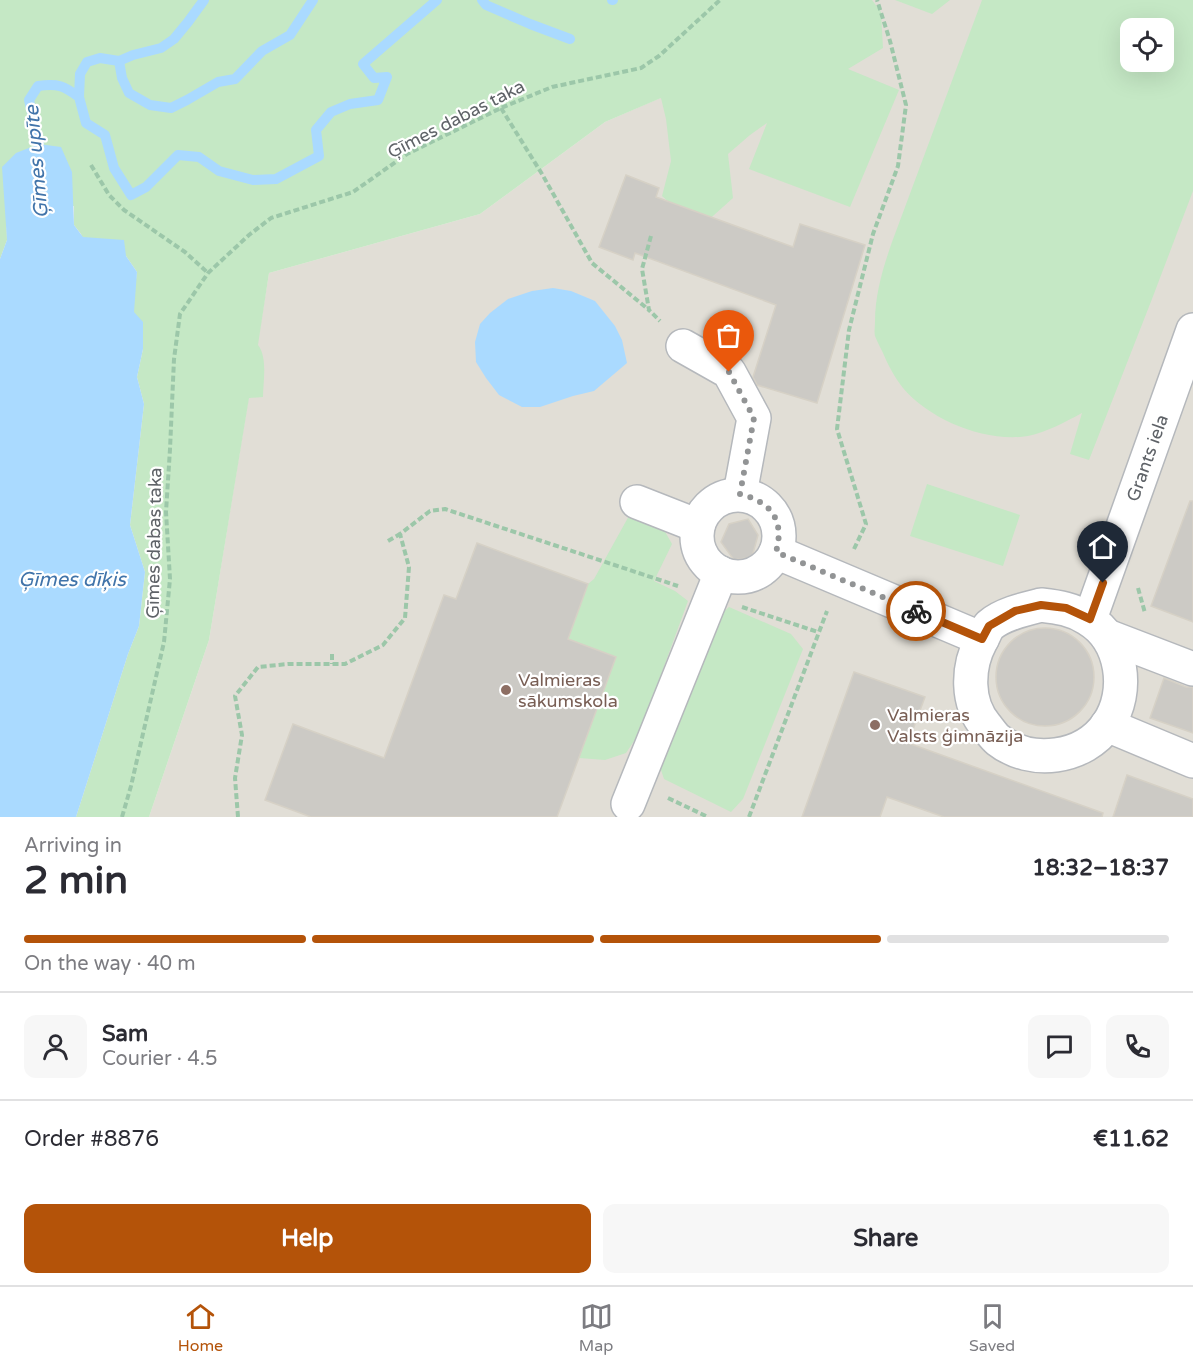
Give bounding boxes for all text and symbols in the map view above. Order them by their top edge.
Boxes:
map controls [1120,18,1174,72]
button: locate [1120,18,1174,72]
street label: Ģīmes dabas taka [384,75,528,163]
water label: Ģīmes upīte [20,103,54,219]
pin [703,310,754,372]
icon: bag [712,319,745,352]
street label: Grants iela [1122,411,1173,504]
street label: Ģīmes dabas taka [142,467,166,619]
pin [1077,521,1128,583]
icon: home [1086,530,1119,563]
water label: Ģīmes dīķis [18,568,127,592]
courier [886,581,946,641]
icon: bike [900,595,933,628]
place label: Valmieras sākumskola [518,669,618,712]
marker: Valmieras sākumskola [499,683,513,697]
place label: Valmieras Valsts ģimnāzija [887,704,1023,747]
marker: Valmieras Valsts ģimnāzija [868,718,882,732]
text: Arriving in [24,834,122,858]
text: 18:32–18:37 [1032,855,1169,881]
text: 2 min [24,857,128,904]
text: On the way · 40 m [24,952,196,976]
button: person [24,1015,87,1078]
button: chat [1028,1015,1091,1078]
button: phone [1106,1015,1169,1078]
text: Sam [102,1021,148,1047]
text: Courier · 4.5 [102,1047,217,1071]
text: Order #8876 [24,1126,159,1152]
text: €11.62 [1093,1126,1169,1152]
button: Help [24,1204,591,1273]
button: Share [603,1204,1169,1273]
tab: Home [178,1300,223,1356]
tab: Map [579,1300,613,1356]
tab: Saved [969,1300,1015,1356]

